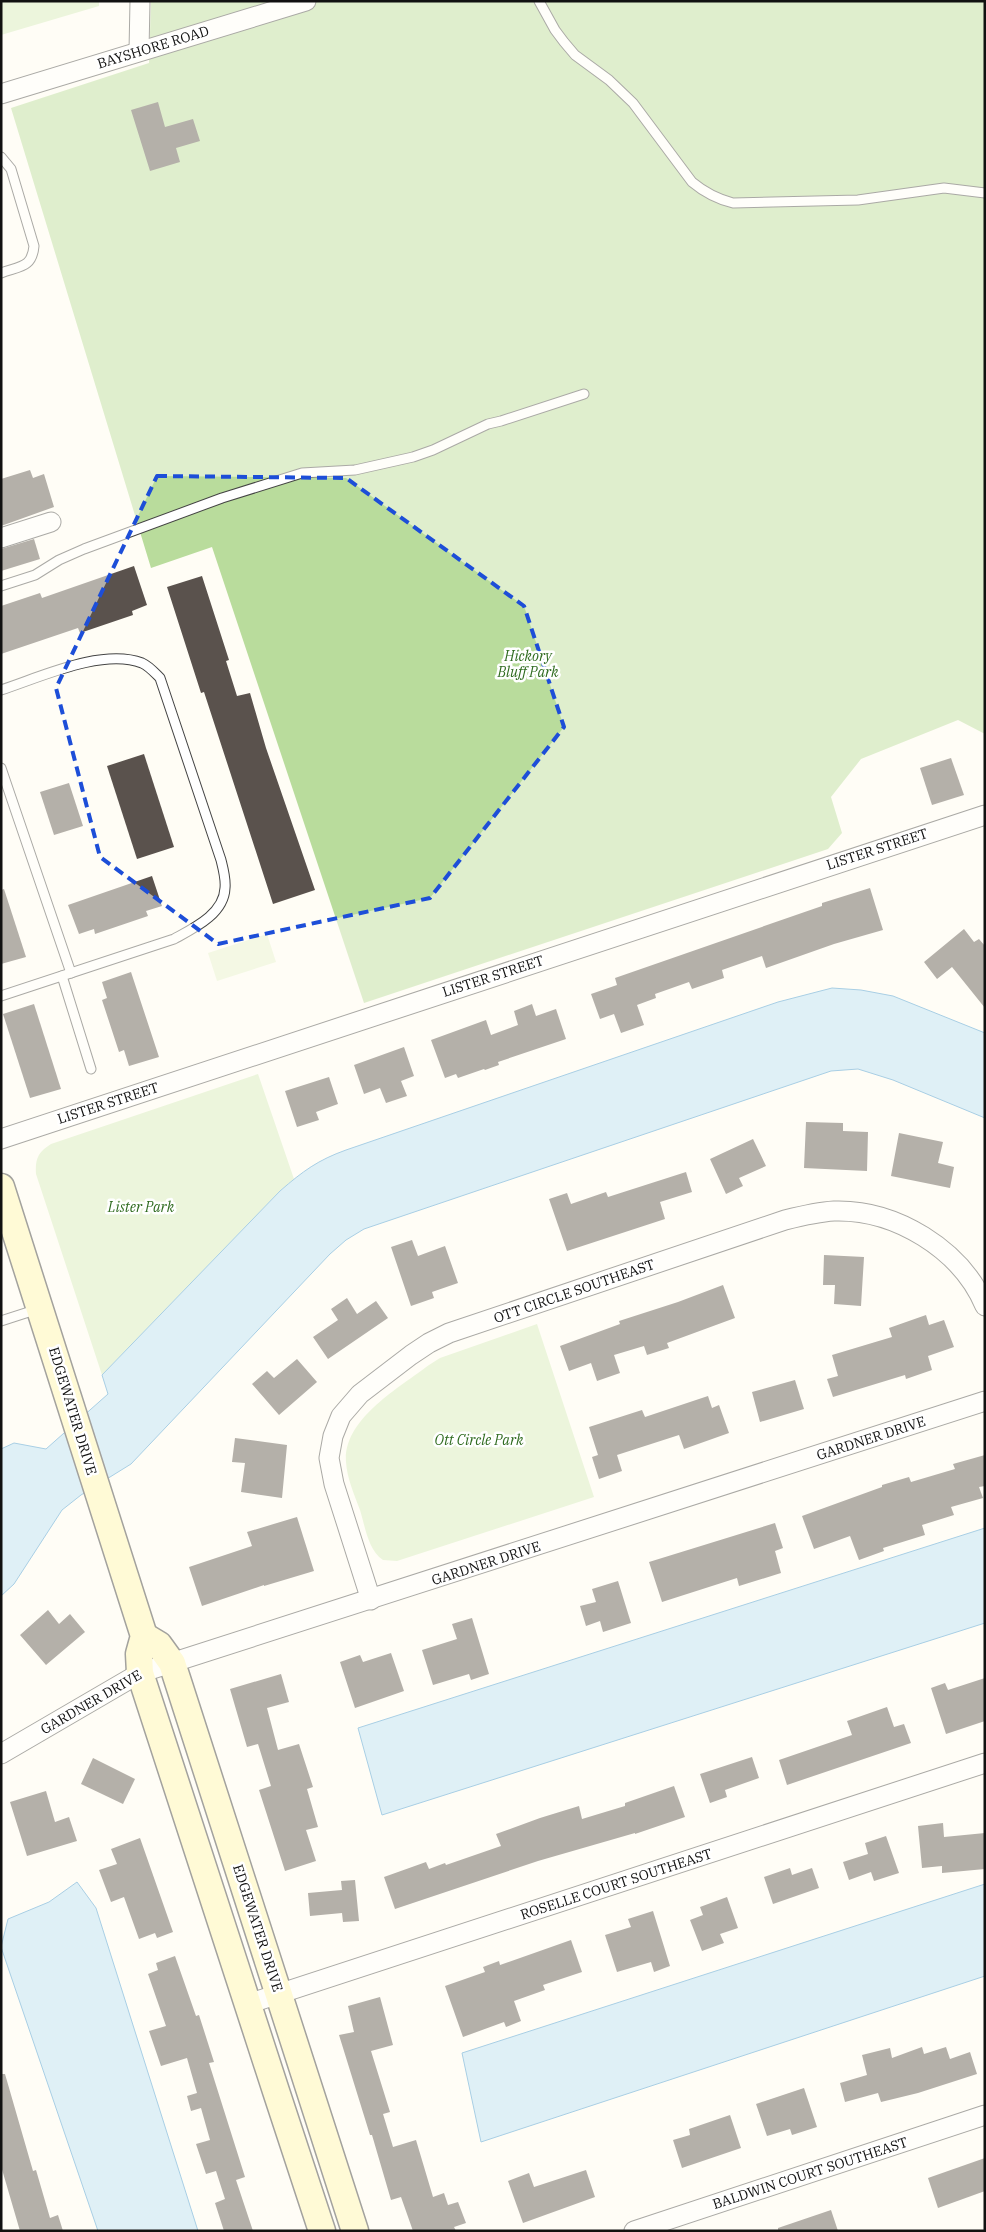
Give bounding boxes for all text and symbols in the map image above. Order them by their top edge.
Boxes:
street label: BAYSHORE ROAD [95,21,211,73]
park label: Hickory Bluff Park [496,647,559,681]
street label: LISTER STREET [824,824,930,874]
street label: LISTER STREET [440,951,546,1001]
street label: LISTER STREET [55,1078,161,1128]
park label: Lister Park [107,1198,175,1216]
street label: OTT CIRCLE SOUTHEAST [491,1255,657,1327]
street label: EDGEWATER DRIVE [45,1345,101,1477]
street label: GARDNER DRIVE [814,1412,928,1464]
park label: Ott Circle Park [435,1431,524,1449]
street label: GARDNER DRIVE [429,1537,543,1589]
street label: GARDNER DRIVE [37,1666,145,1738]
street label: ROSELLE COURT SOUTHEAST [518,1844,714,1924]
street label: EDGEWATER DRIVE [229,1862,287,1994]
street label: BALDWIN COURT SOUTHEAST [710,2133,910,2213]

